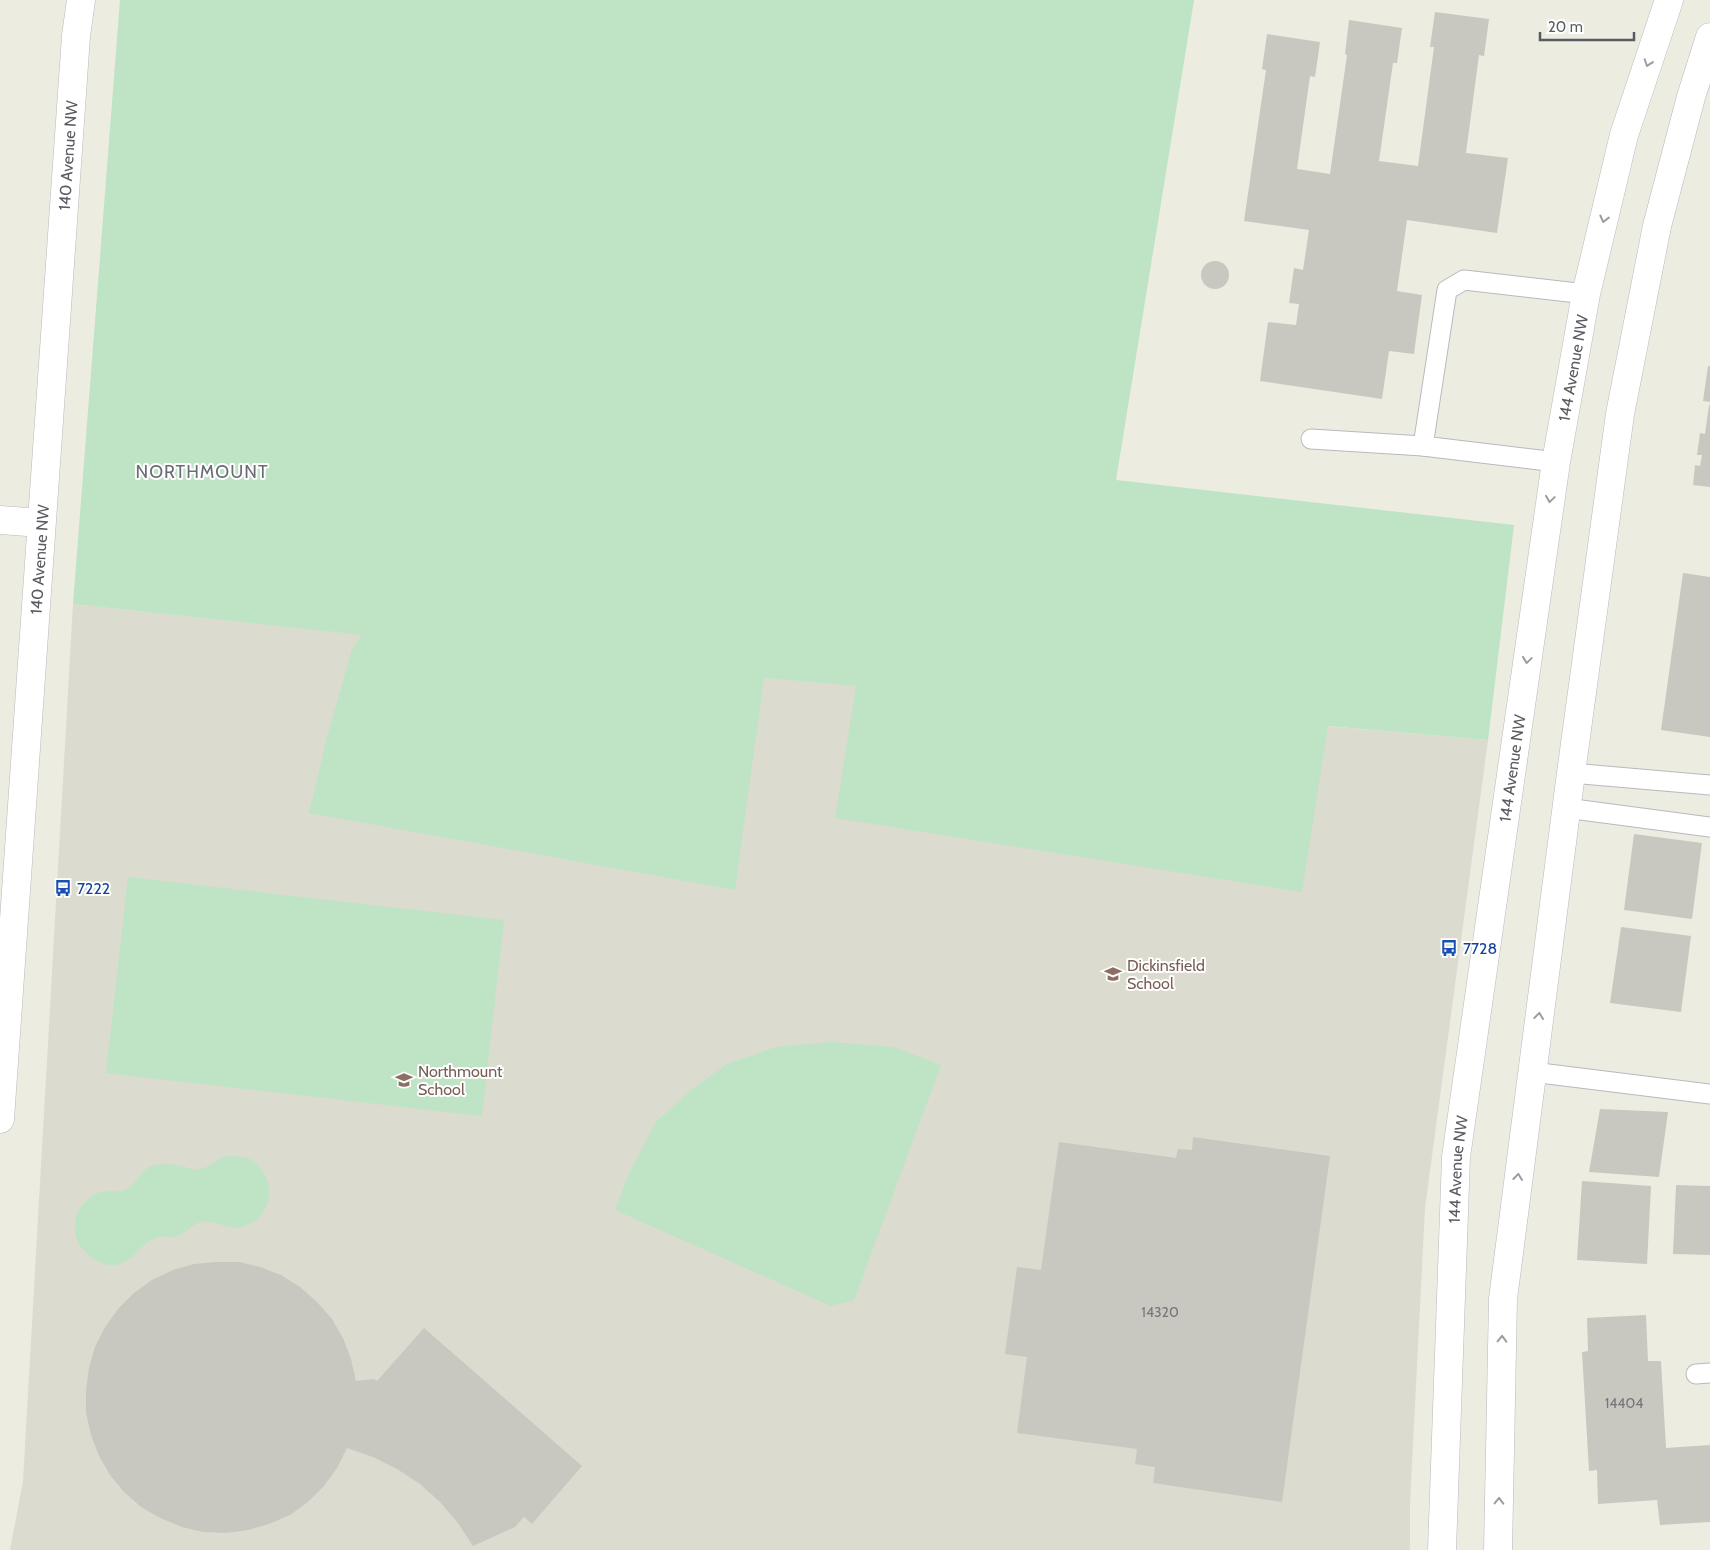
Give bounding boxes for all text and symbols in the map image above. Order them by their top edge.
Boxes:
scale bar [1540,10,1634,42]
text: 20 m [1548,18,1583,36]
one-way arrow [1644,58,1654,67]
street label: 140 Avenue NW [55,99,82,211]
one-way arrow [1599,215,1610,223]
street label: 144 Avenue NW [1554,312,1592,423]
district label: NORTHMOUNT [135,461,269,483]
one-way arrow [1546,494,1556,503]
street label: 140 Avenue NW [26,503,53,615]
one-way arrow [1523,655,1533,664]
street label: 144 Avenue NW [1495,713,1530,823]
bus stop icon: 7222 [53,878,73,898]
place label: 7222 [77,879,110,898]
bus stop icon: 7728 [1439,938,1459,958]
place label: 7728 [1463,939,1497,958]
place label: Dickinsfield School [1127,956,1205,993]
school or university icon: Dickinsfield School [1103,964,1123,984]
one-way arrow [1533,1012,1544,1020]
place label: Northmount School [418,1062,503,1099]
school or university icon: Northmount School [394,1070,414,1090]
street label: 144 Avenue NW [1445,1113,1472,1224]
one-way arrow [1512,1173,1523,1181]
house number: 14320 [1141,1303,1179,1321]
one-way arrow [1497,1335,1507,1342]
house number: 14404 [1605,1394,1643,1412]
one-way arrow [1494,1497,1504,1505]

